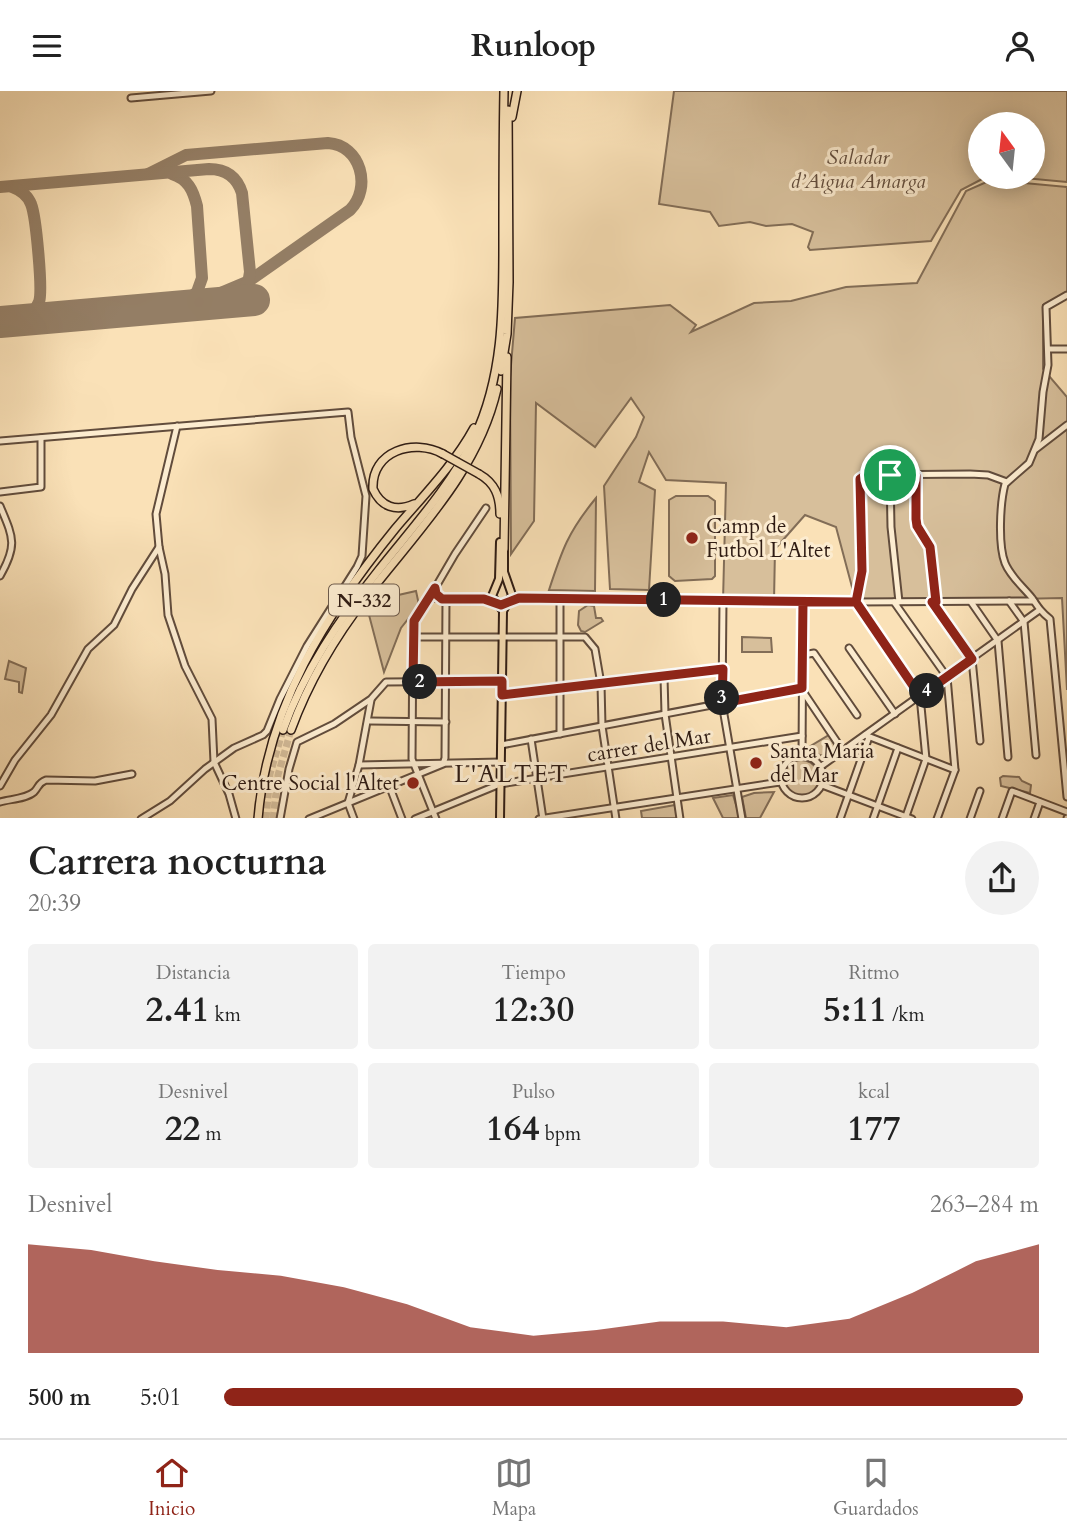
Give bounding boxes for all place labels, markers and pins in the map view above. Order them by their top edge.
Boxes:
pin [860,445,920,505]
place label: Camp de Futbol L'Altet [706,512,831,565]
marker: Camp de Futbol L'Altet [684,530,700,546]
pin: 1 [646,582,682,617]
pin: 2 [402,665,438,699]
pin: 4 [909,673,944,709]
pin: 3 [704,681,740,715]
place label: Santa Maria del Mar [770,737,874,790]
marker: Santa Maria del Mar [748,755,764,771]
place label: Centre Social l'Altet [221,769,399,798]
marker: Centre Social l'Altet [405,775,421,791]

